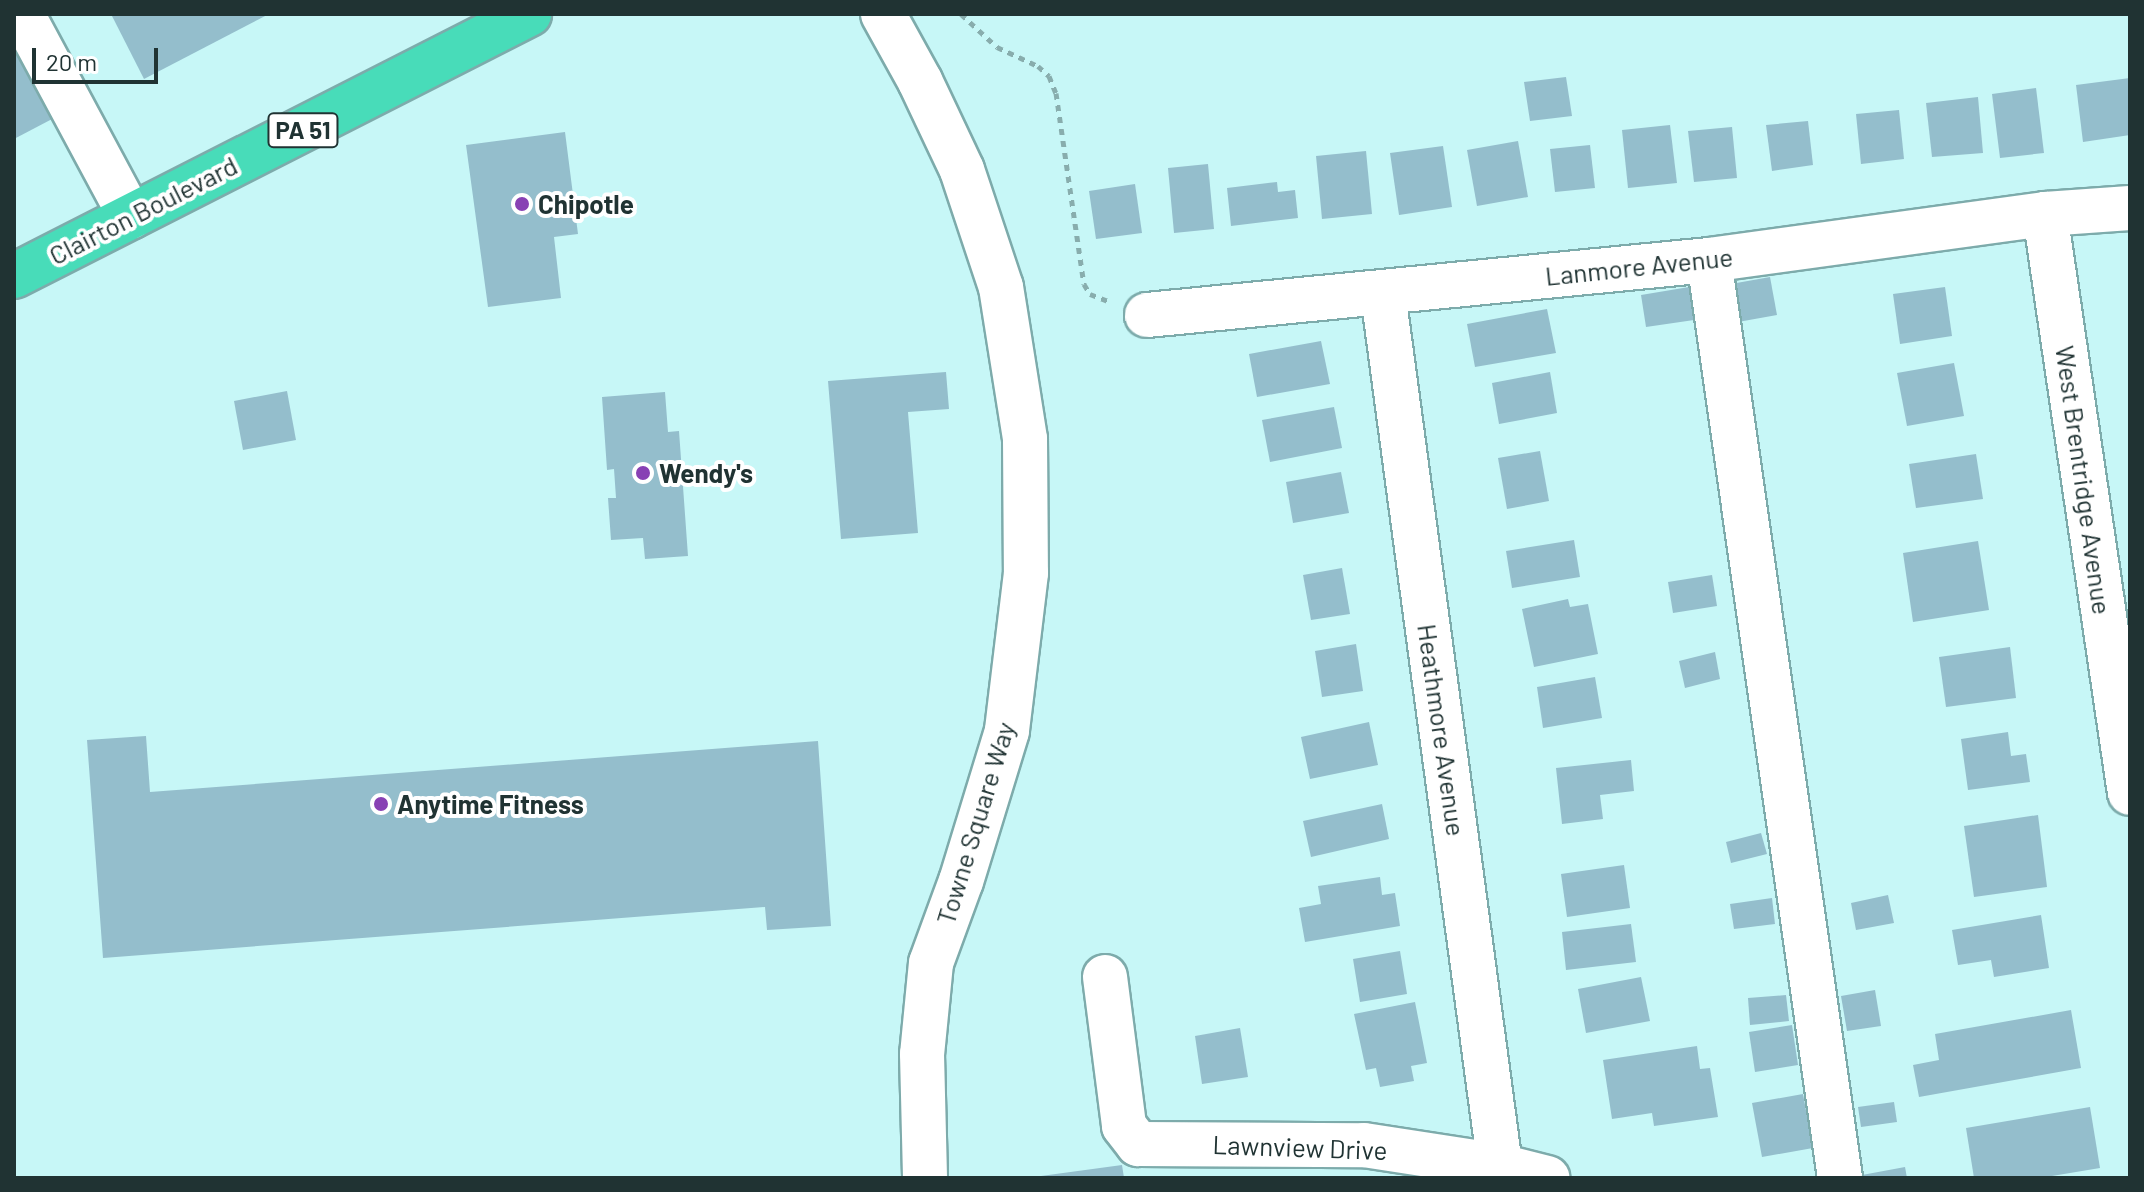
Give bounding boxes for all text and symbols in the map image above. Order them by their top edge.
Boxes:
scale bar [36,32,162,82]
text: 20 m [46,47,97,76]
road number: PA 51 [267,110,339,150]
street label: Clairton Boulevard [44,149,242,271]
place label: Chipotle [538,188,634,220]
marker: Chipotle [513,195,531,213]
street label: Lanmore Avenue [1544,241,1734,291]
street label: West Brentridge Avenue [2050,344,2118,616]
place label: Wendy's [659,457,753,489]
marker: Wendy's [634,464,652,482]
street label: Heathmore Avenue [1412,622,1472,838]
street label: Towne Square Way [929,718,1021,928]
place label: Anytime Fitness [397,788,584,820]
marker: Anytime Fitness [372,795,390,813]
street label: Lawnview Drive [1212,1128,1388,1166]

